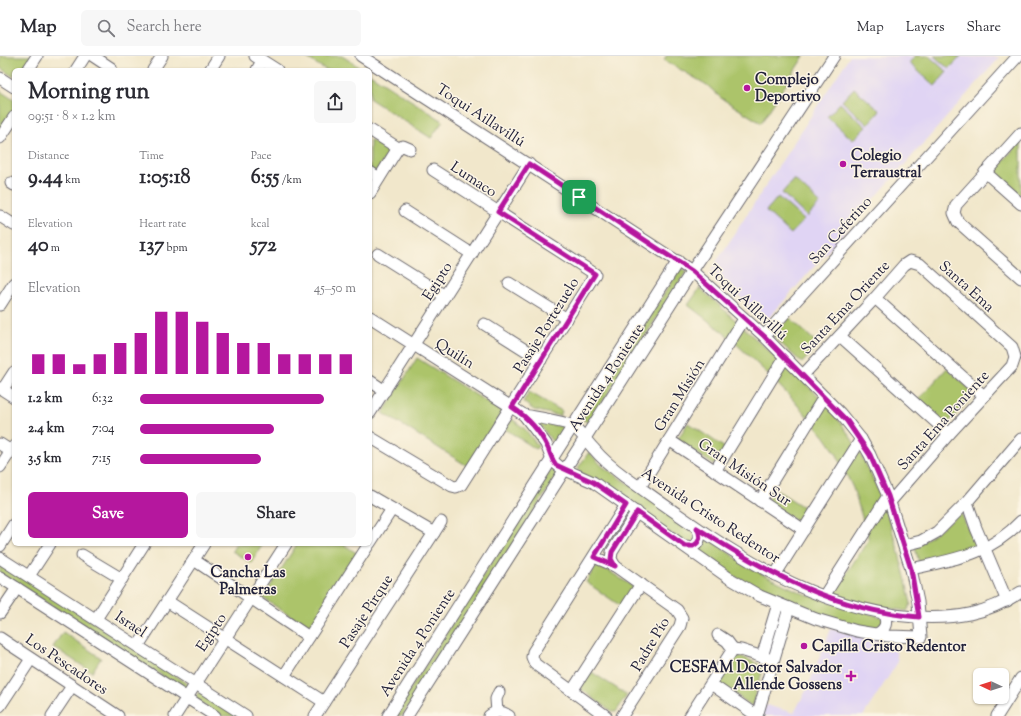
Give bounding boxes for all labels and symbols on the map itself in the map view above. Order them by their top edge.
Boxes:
place label: Complejo Deportivo [755,70,821,108]
street label: Toqui Aillavillú [432,80,529,153]
marker: Complejo Deportivo [742,83,752,93]
place label: Colegio Terraustral [851,146,922,184]
street label: Lumaco [446,157,501,203]
marker: Colegio Terraustral [838,159,848,169]
pin [562,180,596,214]
street label: San Ceferino [805,192,877,270]
street label: Santa Ema Oriente [797,256,895,360]
street label: Santa Ema [934,256,998,318]
street label: Egipto [418,258,458,305]
street label: Toqui Aillavillú [702,261,792,346]
street label: Pasaje Portezuelo [509,274,585,378]
street label: Avenida 4 Poniente [564,320,650,436]
street label: Quilín [430,334,478,375]
street label: Gran Misión [650,355,711,436]
street label: Santa Ema Poniente [893,366,995,476]
street label: Gran Misión Sur [693,434,795,512]
street label: Avenida Cristo Redentor [637,463,784,569]
marker: Cancha Las Palmeras [243,552,253,562]
place label: Cancha Las Palmeras [211,563,286,601]
street label: Pasaje Pirque [336,571,399,653]
street label: Avenida 4 Poniente [375,585,461,701]
street label: Israel [110,607,150,643]
street label: Egipto [192,609,233,656]
street label: Padre Pío [627,614,676,676]
street label: Los Pescadores [21,630,112,701]
place label: Capilla Cristo Redentor [812,637,967,658]
marker: Capilla Cristo Redentor [799,641,809,651]
place label: CESFAM Doctor Salvador Allende Gossens [670,658,842,696]
north arrow [973,668,1009,704]
marker: CESFAM Doctor Salvador Allende Gossens [845,670,857,682]

